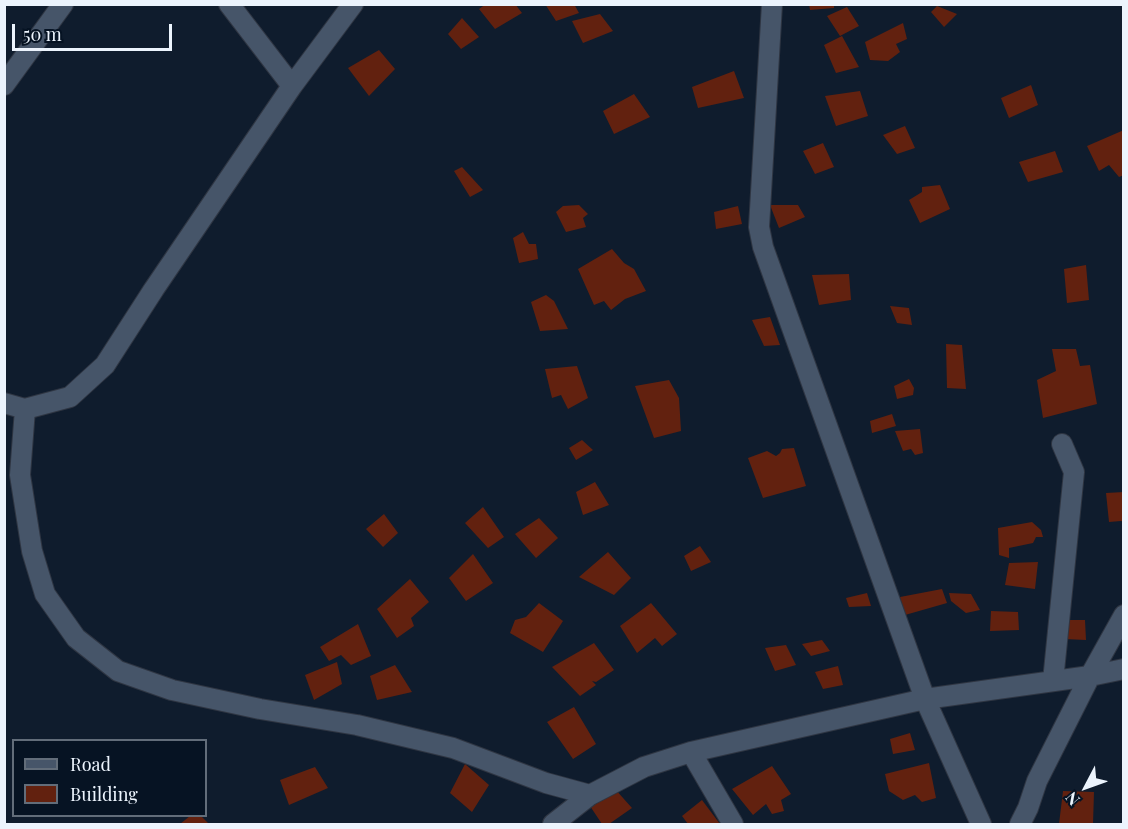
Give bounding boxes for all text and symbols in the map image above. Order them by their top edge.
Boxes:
scale bar [15,12,176,50]
text: 50 m [23,22,62,46]
legend [12,739,207,817]
text: Road [70,752,111,776]
north arrow [1056,757,1116,817]
text: Building [70,782,138,806]
text: N [1060,788,1084,810]

